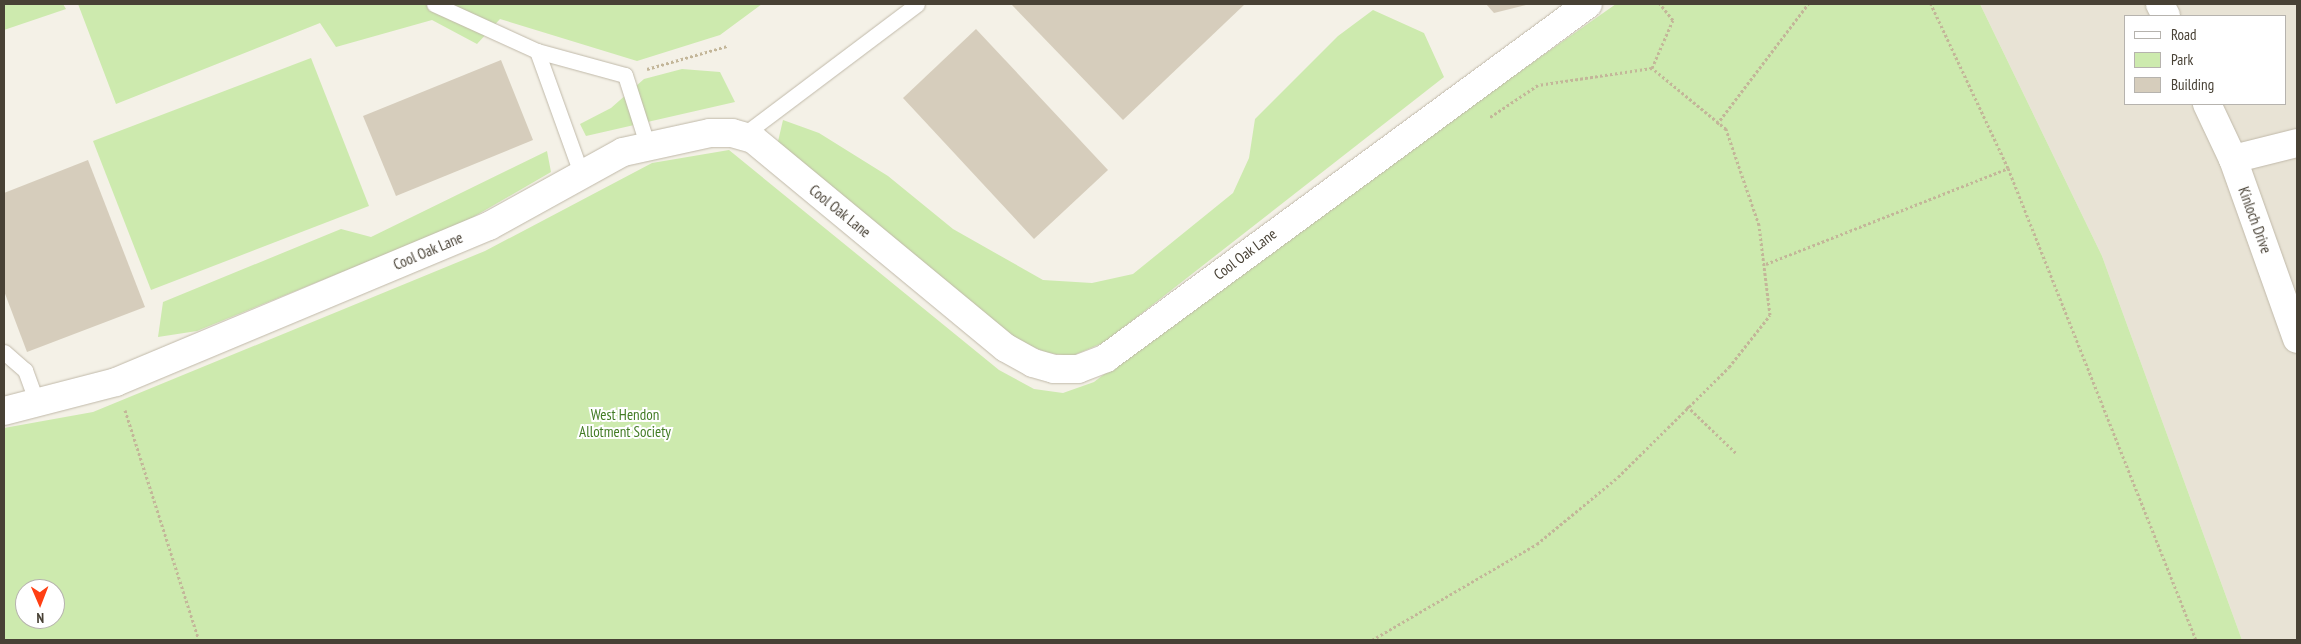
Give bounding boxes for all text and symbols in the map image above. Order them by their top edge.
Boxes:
legend [2124,15,2286,105]
text: Road [2171,25,2197,44]
text: Park [2171,50,2193,69]
text: Building [2171,75,2214,94]
street label: Cool Oak Lane [806,181,874,241]
street label: Kinloch Drive [2235,184,2275,256]
street label: Cool Oak Lane [1210,225,1280,283]
street label: Cool Oak Lane [390,228,466,274]
park label: West Hendon Allotment Society [579,405,671,440]
north arrow [15,579,65,629]
text: N [36,609,44,627]

